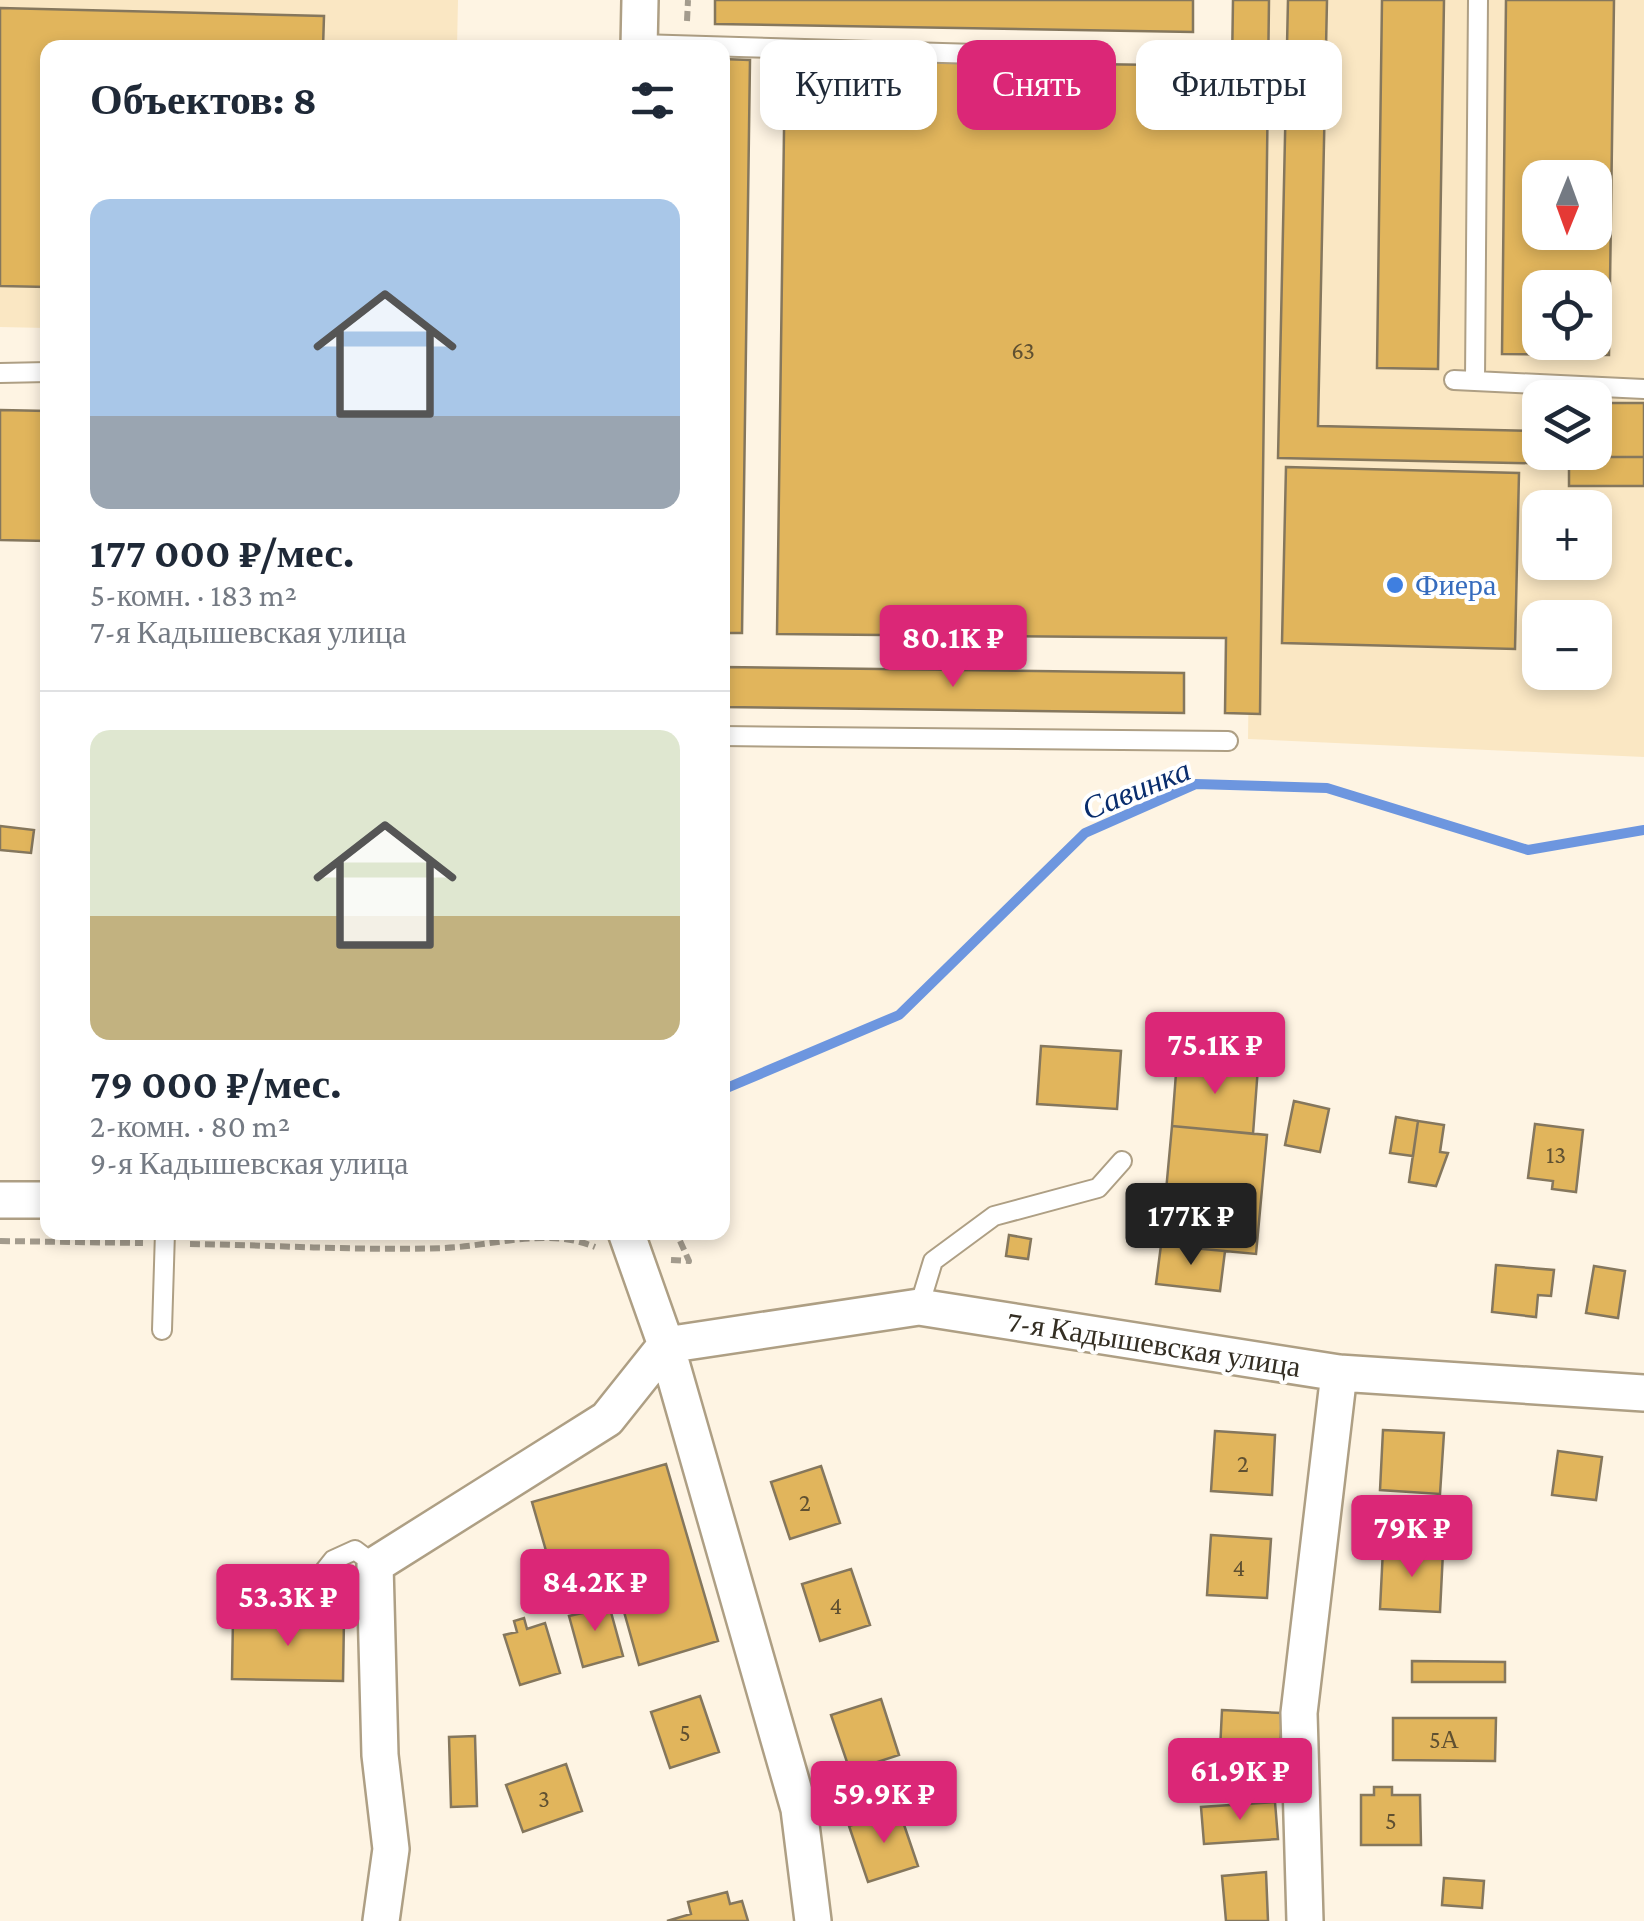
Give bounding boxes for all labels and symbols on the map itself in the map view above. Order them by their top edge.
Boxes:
north arrow [1522,160,1612,250]
house number: 63 [1011,337,1035,364]
place label: Фиера [1415,568,1496,601]
marker: Фиера [1384,574,1406,596]
pin: 80.1K ₽ [861,605,1045,690]
water label: Савинка [1077,751,1195,827]
pin: 75.1K ₽ [1123,1012,1307,1097]
house number: 13 [1546,1141,1566,1168]
pin: 177K ₽ [1110,1183,1272,1268]
street label: 7-я Кадышевская улица [1005,1304,1303,1383]
house number: 2 [1237,1450,1249,1477]
house number: 2 [799,1489,811,1516]
pin: 79K ₽ [1342,1495,1482,1580]
pin: 84.2K ₽ [503,1549,687,1634]
house number: 4 [1233,1554,1245,1581]
pin: 53.3K ₽ [196,1564,380,1649]
house number: 4 [830,1592,842,1619]
house number: 5 [679,1719,691,1746]
house number: 5А [1429,1726,1459,1753]
pin: 61.9K ₽ [1148,1738,1332,1823]
pin: 59.9K ₽ [792,1761,976,1846]
house number: 3 [538,1785,550,1812]
house number: 5 [1385,1807,1397,1834]

